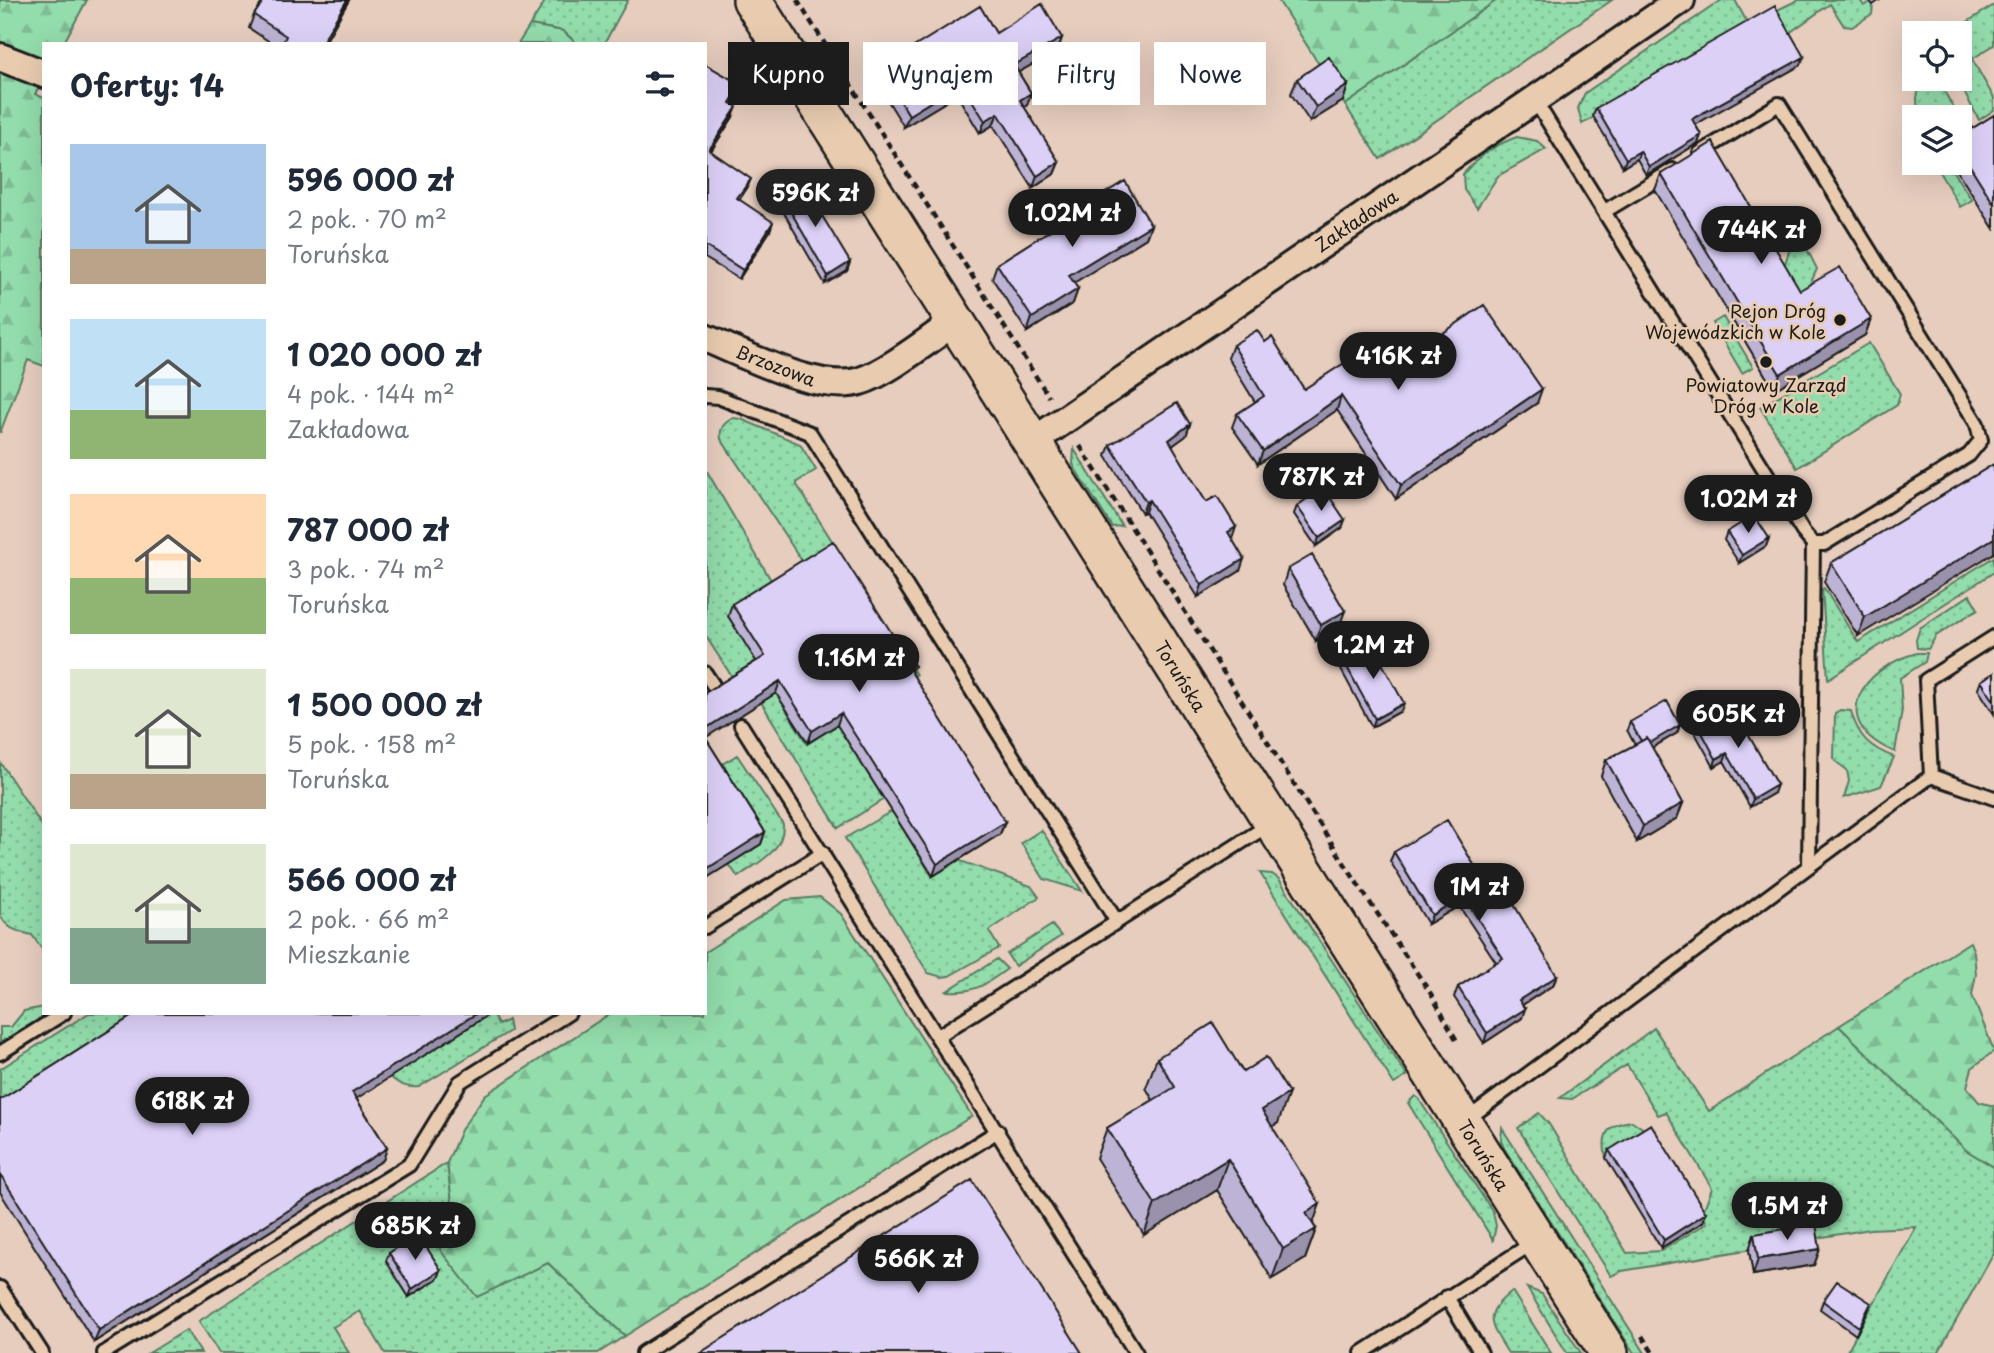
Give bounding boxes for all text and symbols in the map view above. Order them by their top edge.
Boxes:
map controls [1902,21,1972,175]
button: locate [1902,21,1972,91]
chip: Kupno [728,42,849,105]
chip: Wynajem [863,42,1018,105]
chip: Filtry [1032,42,1140,105]
chip: Nowe [1154,42,1266,105]
text: Oferty: 14 [70,62,224,107]
icon: filters [641,65,679,103]
button: layers [1902,105,1972,175]
text: 596 000 zł [287,156,453,201]
pin: 596K zł [750,170,880,229]
icon: home [126,172,210,256]
text: 596K zł [772,174,858,209]
street label: Zakładowa [1309,182,1403,258]
pin: 1.02M zł [1000,190,1144,249]
text: 1.02M zł [1024,194,1120,229]
text: 2 pok. · 70 m² [287,201,447,236]
pin: 744K zł [1696,206,1826,266]
text: 744K zł [1717,211,1805,246]
text: Toruńska [287,236,389,271]
place label: Rejon Dróg Wojewódzkich w Kole [1645,297,1826,345]
marker: Rejon Dróg Wojewódzkich w Kole [1832,312,1848,328]
text: 1 020 000 zł [287,331,481,376]
pin: 416K zł [1333,332,1463,392]
street label: Brzozowa [732,337,821,393]
text: 416K zł [1356,337,1440,372]
icon: home [126,347,210,431]
marker: Powiatowy Zarząd Dróg w Kole [1758,354,1774,370]
place label: Powiatowy Zarząd Dróg w Kole [1686,371,1846,419]
text: 4 pok. · 144 m² [287,376,455,411]
text: Zakładowa [287,411,409,446]
pin: 787K zł [1256,454,1386,513]
text: 787K zł [1279,458,1363,493]
pin: 1.02M zł [1676,476,1820,535]
text: 1.02M zł [1700,480,1796,515]
text: 787 000 zł [287,506,448,551]
icon: home [126,522,210,606]
text: 3 pok. · 74 m² [287,551,445,586]
text: Toruńska [287,586,389,621]
pin: 1.2M zł [1308,622,1438,681]
text: 1.2M zł [1333,626,1413,661]
pin: 1.16M zł [787,634,931,694]
street label: Toruńska [1148,635,1214,718]
text: 1.16M zł [814,639,904,674]
text: 1 500 000 zł [287,681,481,726]
pin: 605K zł [1673,690,1803,750]
text: 605K zł [1692,695,1784,730]
icon: home [126,697,210,781]
text: 5 pok. · 158 m² [287,726,456,761]
text: Toruńska [287,761,389,796]
text: 566 000 zł [287,856,455,901]
pin: 1M zł [1430,864,1528,923]
text: 1M zł [1450,868,1508,903]
icon: home [126,872,210,956]
text: 2 pok. · 66 m² [287,901,449,936]
text: Mieszkanie [287,936,411,971]
pin: 618K zł [127,1078,257,1137]
text: 618K zł [151,1082,233,1117]
street label: Toruńska [1451,1114,1517,1197]
pin: 1.5M zł [1722,1182,1852,1242]
text: 1.5M zł [1748,1187,1826,1222]
pin: 685K zł [350,1202,480,1262]
text: 685K zł [371,1207,459,1242]
pin: 566K zł [853,1236,983,1295]
text: 566K zł [874,1240,962,1275]

